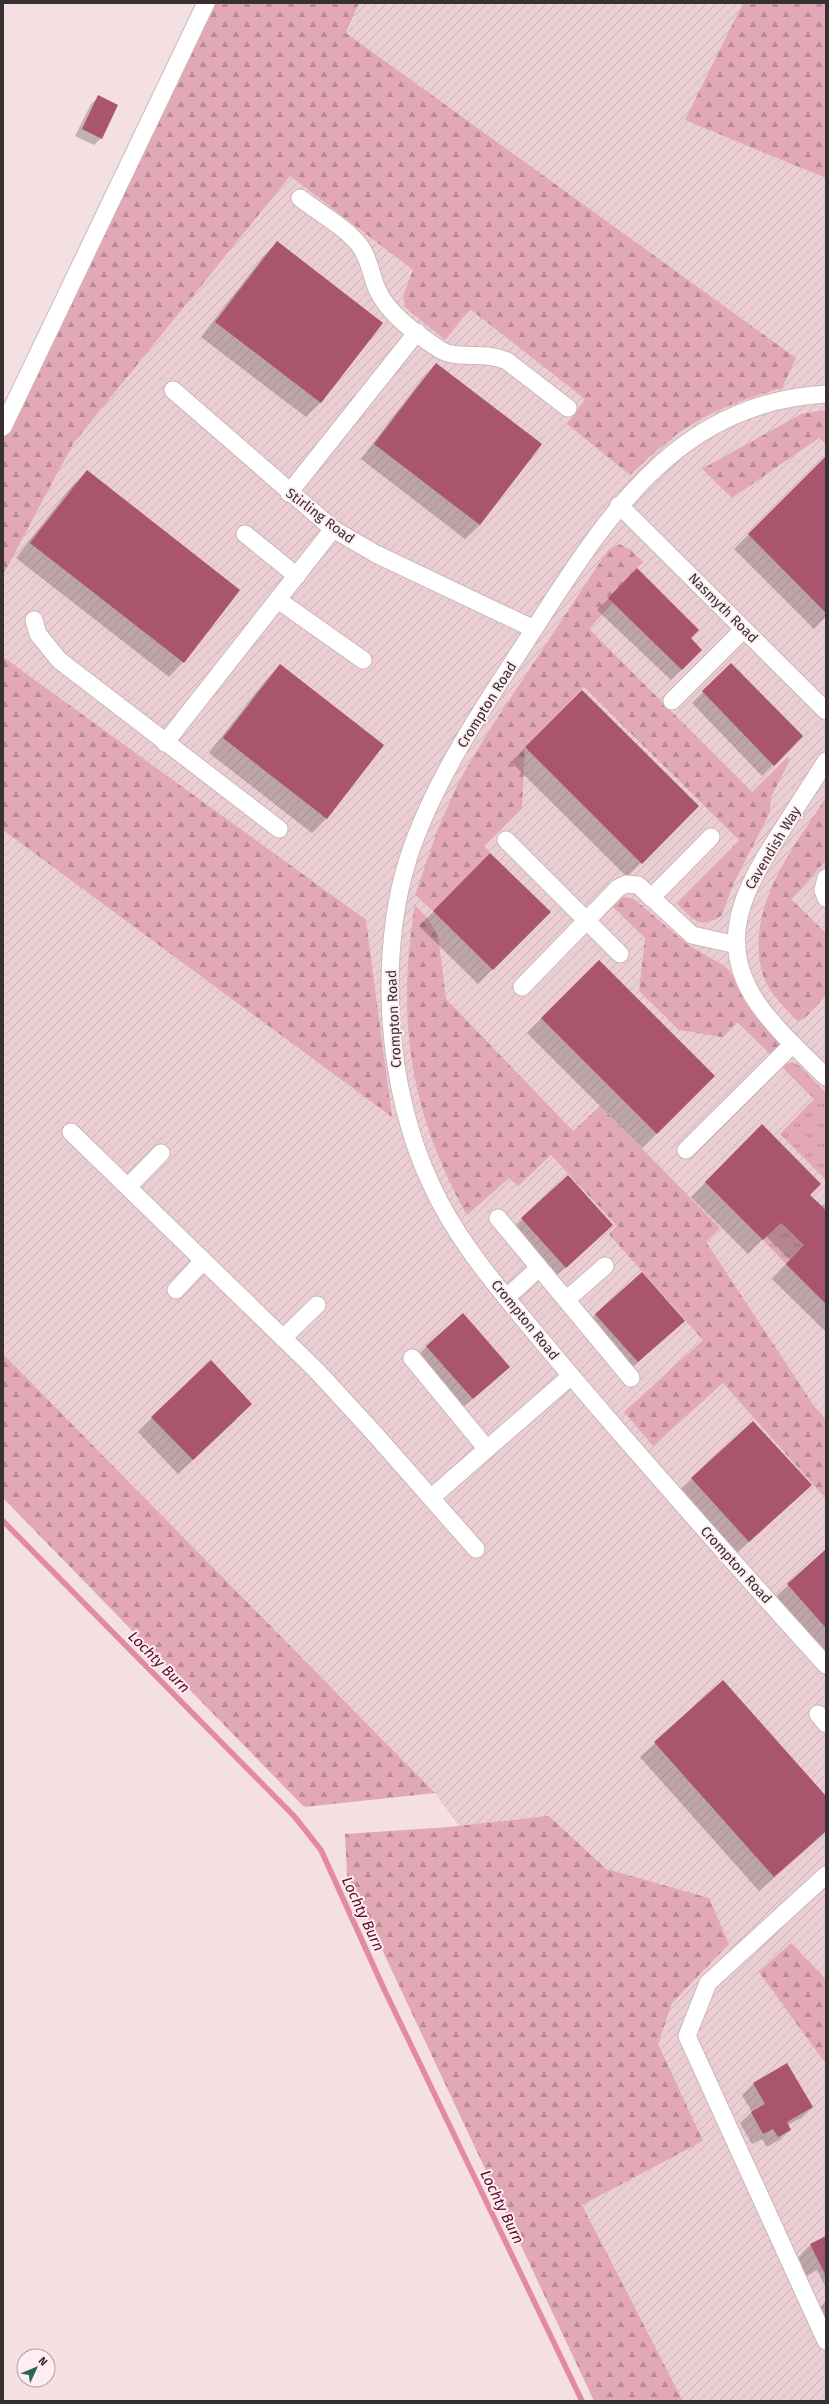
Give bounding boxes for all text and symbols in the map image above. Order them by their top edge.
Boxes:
street label: Stirling Road [282,485,358,547]
street label: Nasmyth Road [685,570,761,646]
street label: Crompton Road [454,659,520,751]
street label: Cavendish Way [742,803,805,893]
street label: Crompton Road [383,969,405,1069]
street label: Crompton Road [487,1276,563,1364]
street label: Crompton Road [697,1523,775,1607]
water label: Lochty Burn [124,1627,194,1697]
water label: Lochty Burn [338,1874,388,1954]
water label: Lochty Burn [476,2167,528,2247]
north arrow [16,2348,56,2388]
text: N [36,2354,50,2369]

